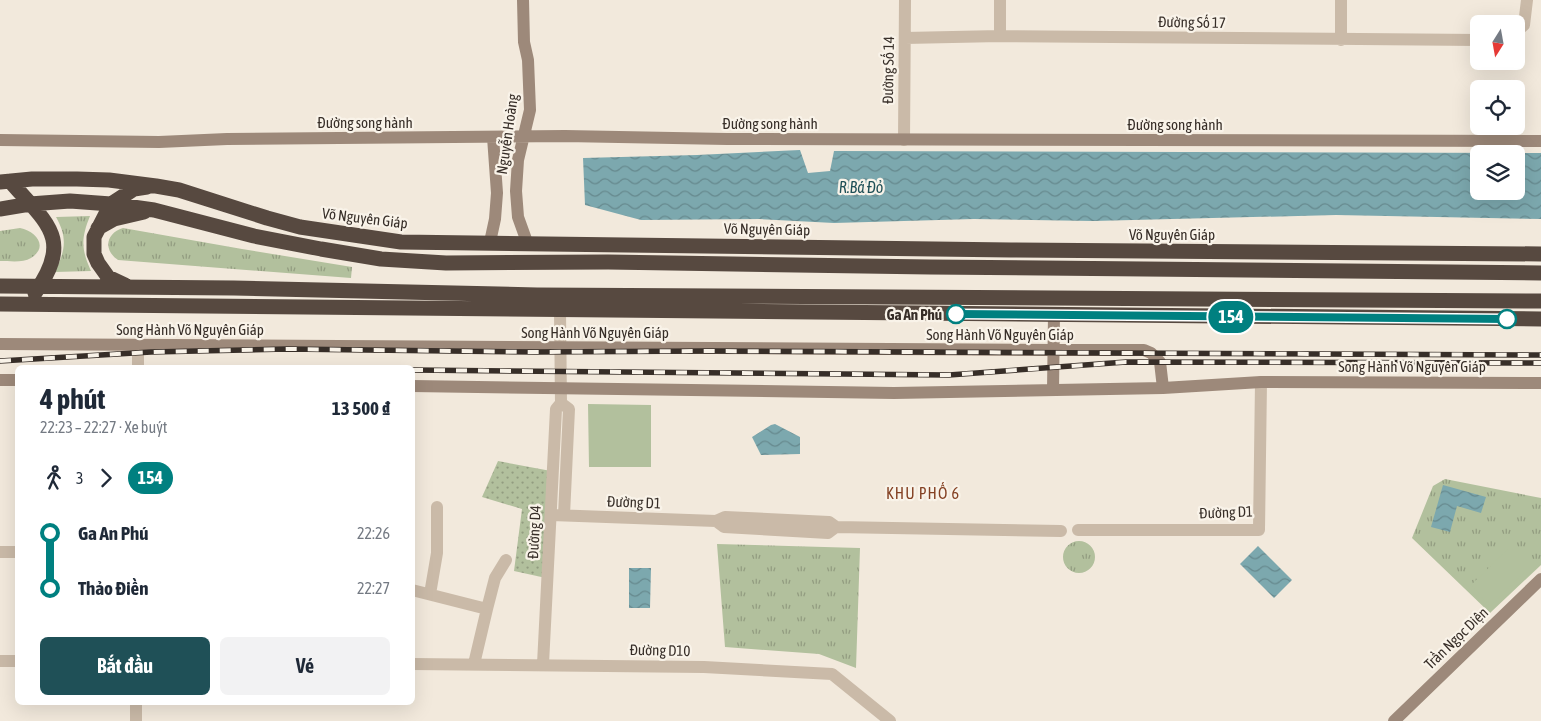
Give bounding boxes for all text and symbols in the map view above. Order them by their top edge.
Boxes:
street label: Đường Số 17 [1158,13,1226,31]
north arrow [1470,15,1525,70]
map controls [1470,15,1525,200]
street label: Đường Số 14 [879,36,897,104]
button: locate [1470,80,1525,135]
street label: Nguyễn Hoàng [493,92,521,175]
street label: Đường song hành [317,114,413,131]
street label: Đường song hành [722,115,818,132]
street label: Đường song hành [1127,116,1223,133]
button: layers [1470,145,1525,200]
water label: R.Bá Đỏ [839,178,883,196]
street label: Võ Nguyên Giáp [321,204,409,232]
street label: Võ Nguyên Giáp [724,220,810,238]
street label: Võ Nguyên Giáp [1129,226,1215,243]
line badge: 154 [1202,301,1260,333]
marker: Ga An Phú [946,304,966,324]
place label: Ga An Phú [886,306,942,323]
text: 154 [1218,306,1244,327]
unlabelled marker [1497,309,1517,329]
street label: Song Hành Võ Nguyên Giáp [116,321,264,338]
street label: Song Hành Võ Nguyên Giáp [521,324,669,341]
street label: Song Hành Võ Nguyên Giáp [926,326,1074,343]
street label: Song Hành Võ Nguyên Giáp [1338,358,1486,375]
text: 4 phút [40,383,105,415]
text: 13 500 ₫ [332,397,390,419]
text: 22:23 – 22:27 · Xe buýt [40,418,167,436]
icon: walk [40,464,68,492]
icon: forward [92,464,120,492]
text: 154 [138,467,163,488]
text: 3 [76,469,84,487]
district label: KHU PHỐ 6 [886,482,960,502]
street label: Đường D1 [607,493,661,511]
street label: Đường D1 [1199,503,1253,521]
street label: Đường D4 [524,505,544,559]
text: Ga An Phú [78,522,148,544]
text: 22:26 [357,524,390,542]
text: Thảo Điền [78,577,148,599]
text: 22:27 [357,579,390,597]
street label: Trần Ngọc Diện [1421,604,1491,672]
button: Bắt đầu [40,637,210,695]
button: Vé [220,637,390,695]
street label: Đường D10 [629,641,691,659]

